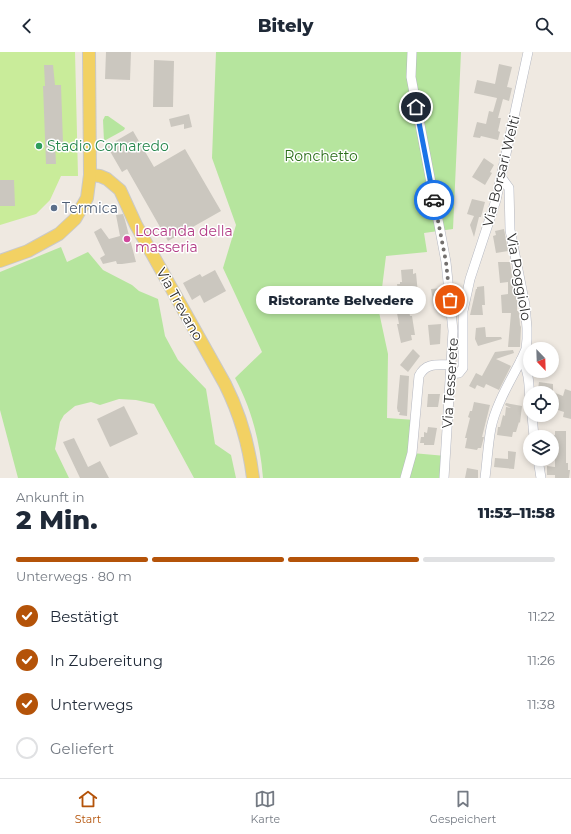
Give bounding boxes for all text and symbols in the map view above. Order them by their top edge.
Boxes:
icon: back [16,15,38,37]
text: Bitely [258,15,313,37]
icon: search [533,15,555,37]
pin [399,90,433,124]
icon: home [405,96,427,118]
street label: Via Borsari Welti [478,113,524,229]
place label: Stadio Cornaredo [47,137,169,155]
marker: Stadio Cornaredo [34,141,44,151]
park label: Ronchetto [284,147,358,165]
courier [414,180,454,220]
icon: car [423,189,445,211]
place label: Termica [62,199,118,217]
marker: Termica [49,203,59,213]
place label: Locanda della masseria [135,222,233,256]
street label: Via Poggiolo [502,232,536,322]
marker: Locanda della masseria [122,234,132,244]
street label: Via Trevano [153,264,208,344]
pin [433,283,467,317]
callout: Ristorante Belvedere [256,286,426,314]
icon: bag [439,289,461,311]
text: Ristorante Belvedere [268,292,414,308]
street label: Via Tesserete [438,337,462,429]
north arrow [523,342,559,378]
map controls [523,342,559,466]
button: locate [523,386,559,422]
button: layers [523,430,559,466]
text: Ankunft in [16,489,85,505]
text: 11:53–11:58 [478,503,555,522]
text: 2 Min. [16,504,98,536]
text: Unterwegs · 80 m [16,568,132,584]
icon: check [16,605,38,627]
text: Bestätigt [50,607,119,626]
text: 11:22 [528,608,555,624]
icon: check [16,649,38,671]
text: In Zubereitung [50,651,163,670]
text: 11:26 [528,652,555,668]
icon: check [16,693,38,715]
text: Unterwegs [50,695,133,714]
text: 11:38 [527,696,555,712]
text: Geliefert [50,739,114,758]
tab: Start [75,788,101,826]
tab: Karte [251,788,280,826]
tab: Gespeichert [430,788,496,826]

